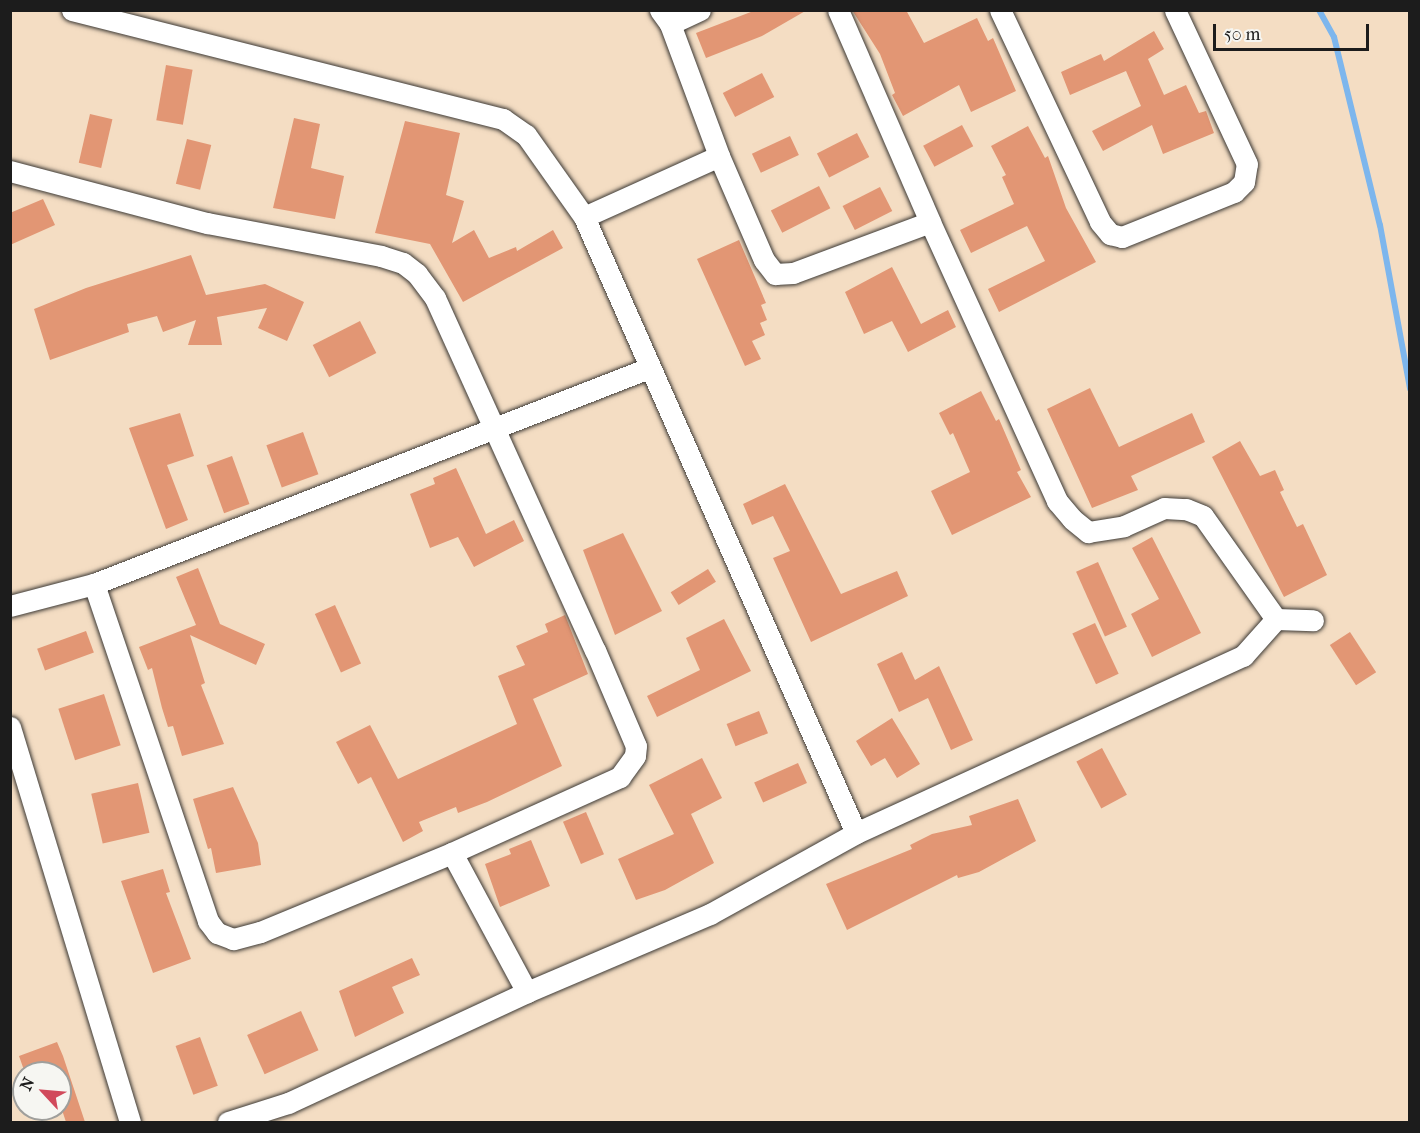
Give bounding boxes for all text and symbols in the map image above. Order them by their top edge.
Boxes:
scale bar [1216,12,1372,50]
text: 50 m [1224,24,1260,45]
north arrow [12,1061,72,1121]
text: N [16,1074,38,1093]

